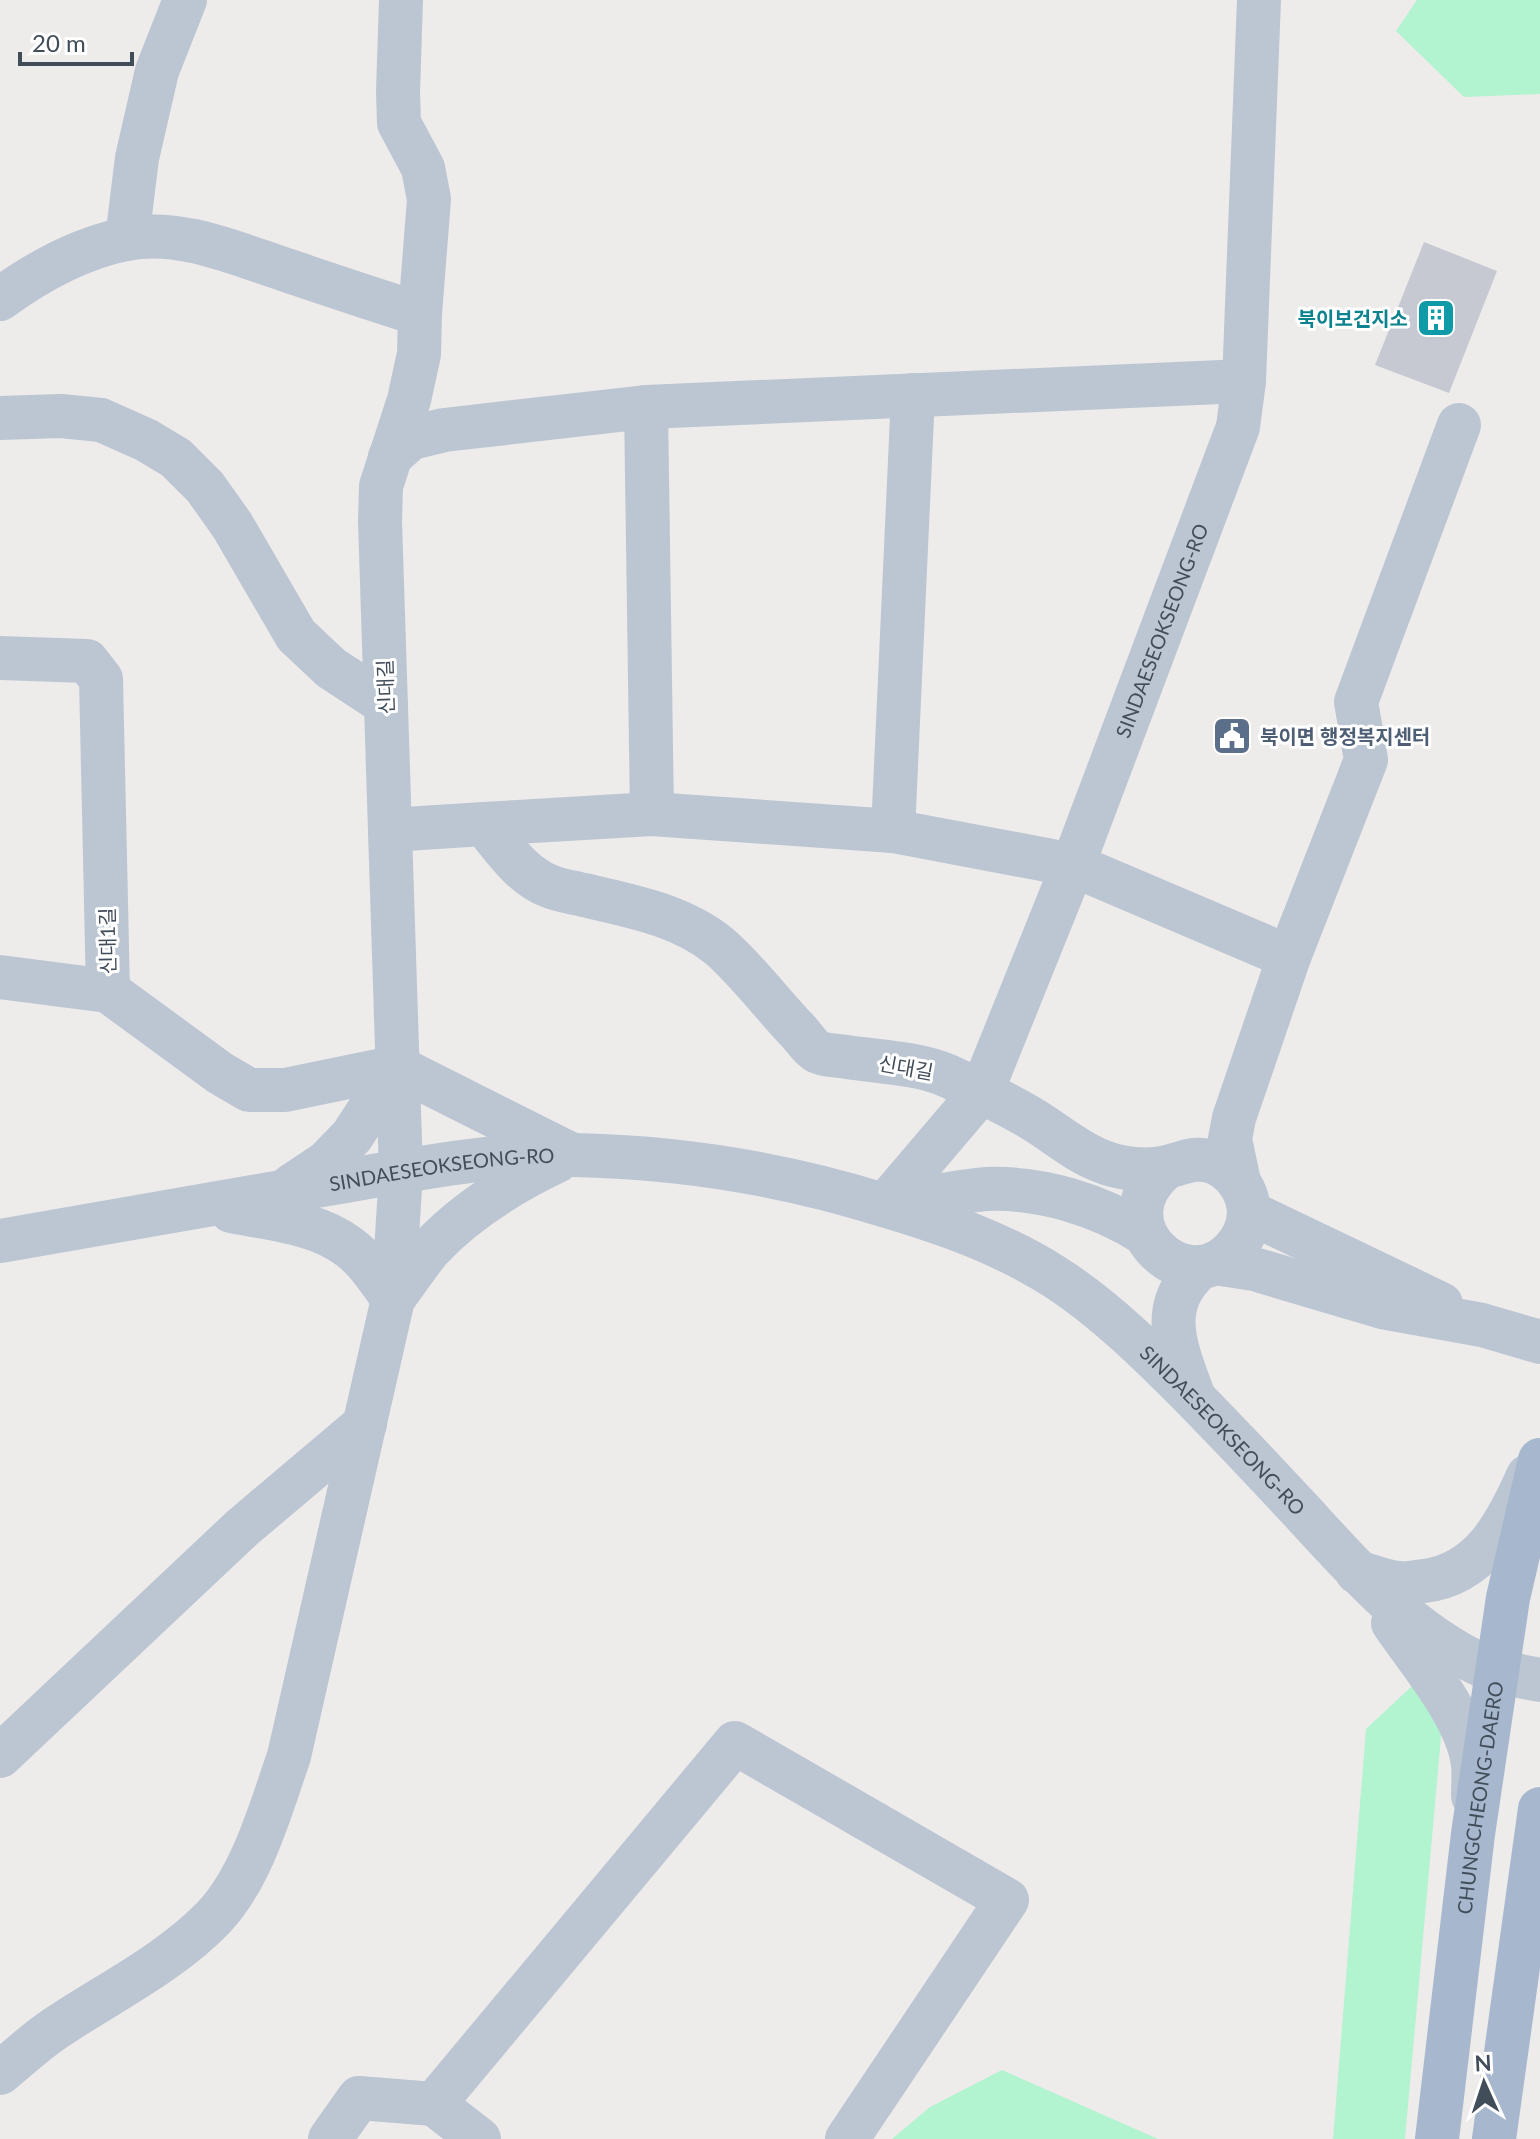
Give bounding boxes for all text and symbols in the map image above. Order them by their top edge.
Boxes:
scale bar [20,16,132,66]
text: 20 m [32,28,86,57]
building icon: 북이보건지소 [1415,297,1457,339]
place label: 북이보건지소 [1298,306,1408,330]
street label: SINDAESEOKSEONG-RO [1110,520,1213,741]
street label: 신대길 [372,659,398,715]
public building icon: 북이면 행정복지센터 [1211,715,1253,757]
place label: 북이면 행정복지센터 [1260,724,1430,748]
street label: 신대1길 [94,907,120,975]
street label: 신대길 [877,1050,935,1084]
street label: SINDAESEOKSEONG-RO [327,1143,555,1196]
street label: SINDAESEOKSEONG-RO [1136,1340,1311,1520]
street label: CHUNGCHEONG-DAERO [1452,1680,1508,1915]
north arrow [1444,2043,1524,2123]
text: N [1474,2049,1492,2076]

